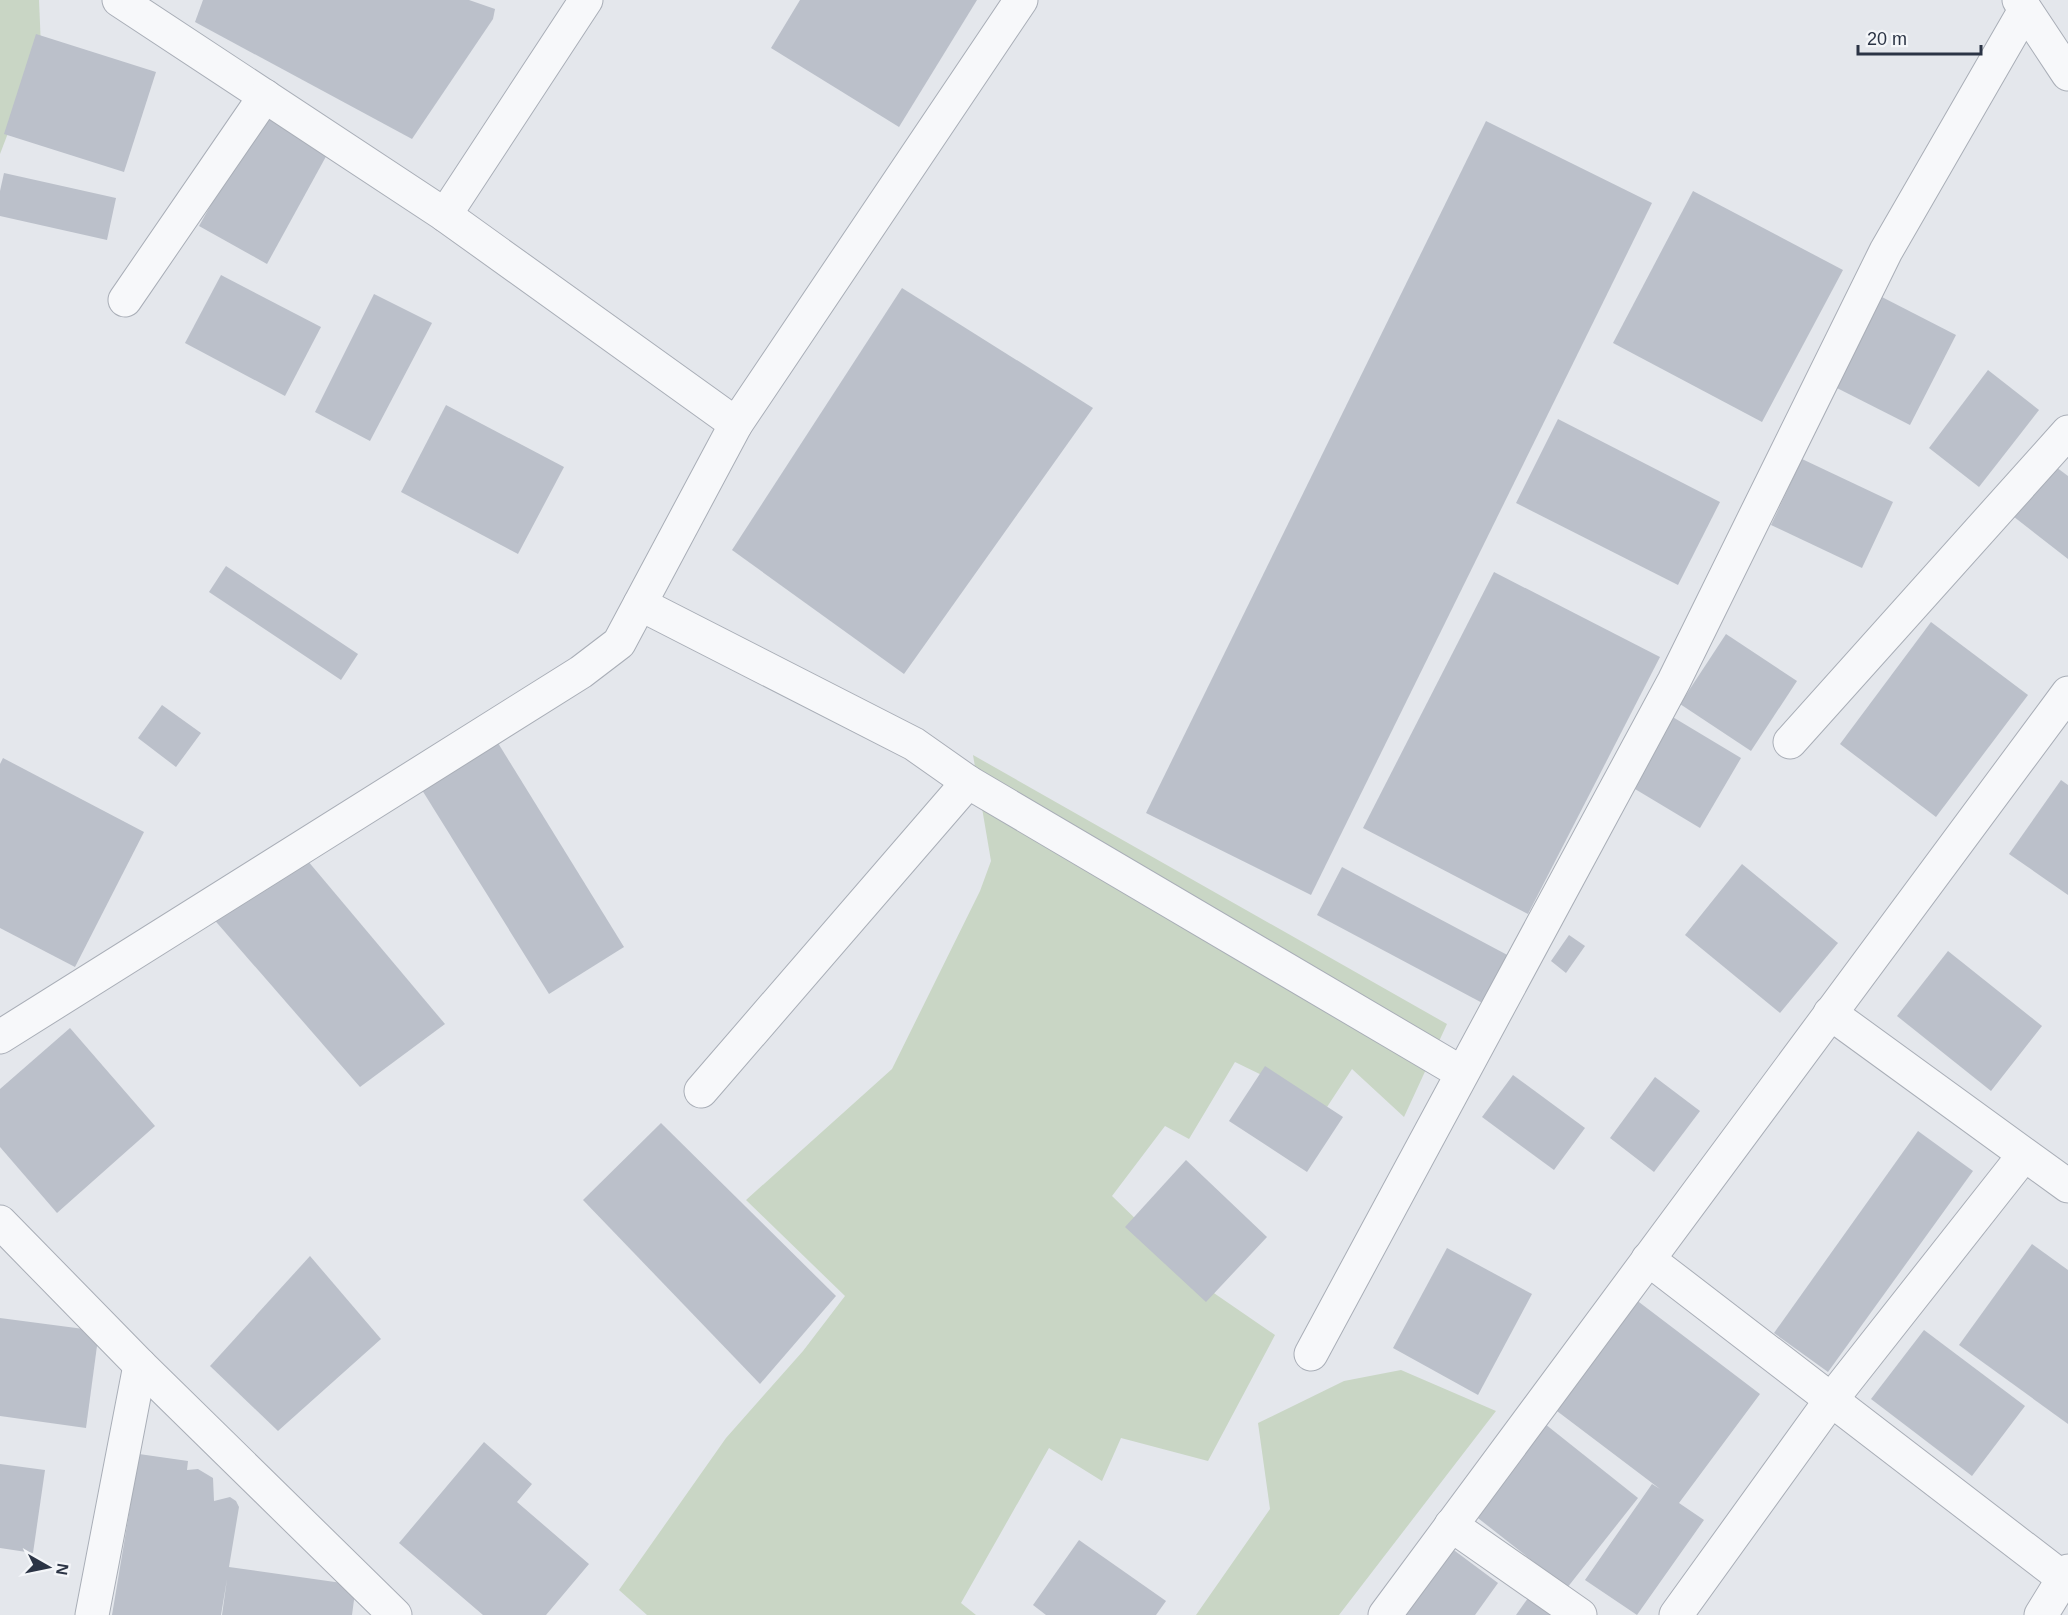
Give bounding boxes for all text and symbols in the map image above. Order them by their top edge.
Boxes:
scale bar [1858,18,1981,56]
text: 20 m [1867,29,1907,49]
north arrow [18,1537,78,1597]
text: N [53,1562,72,1576]

